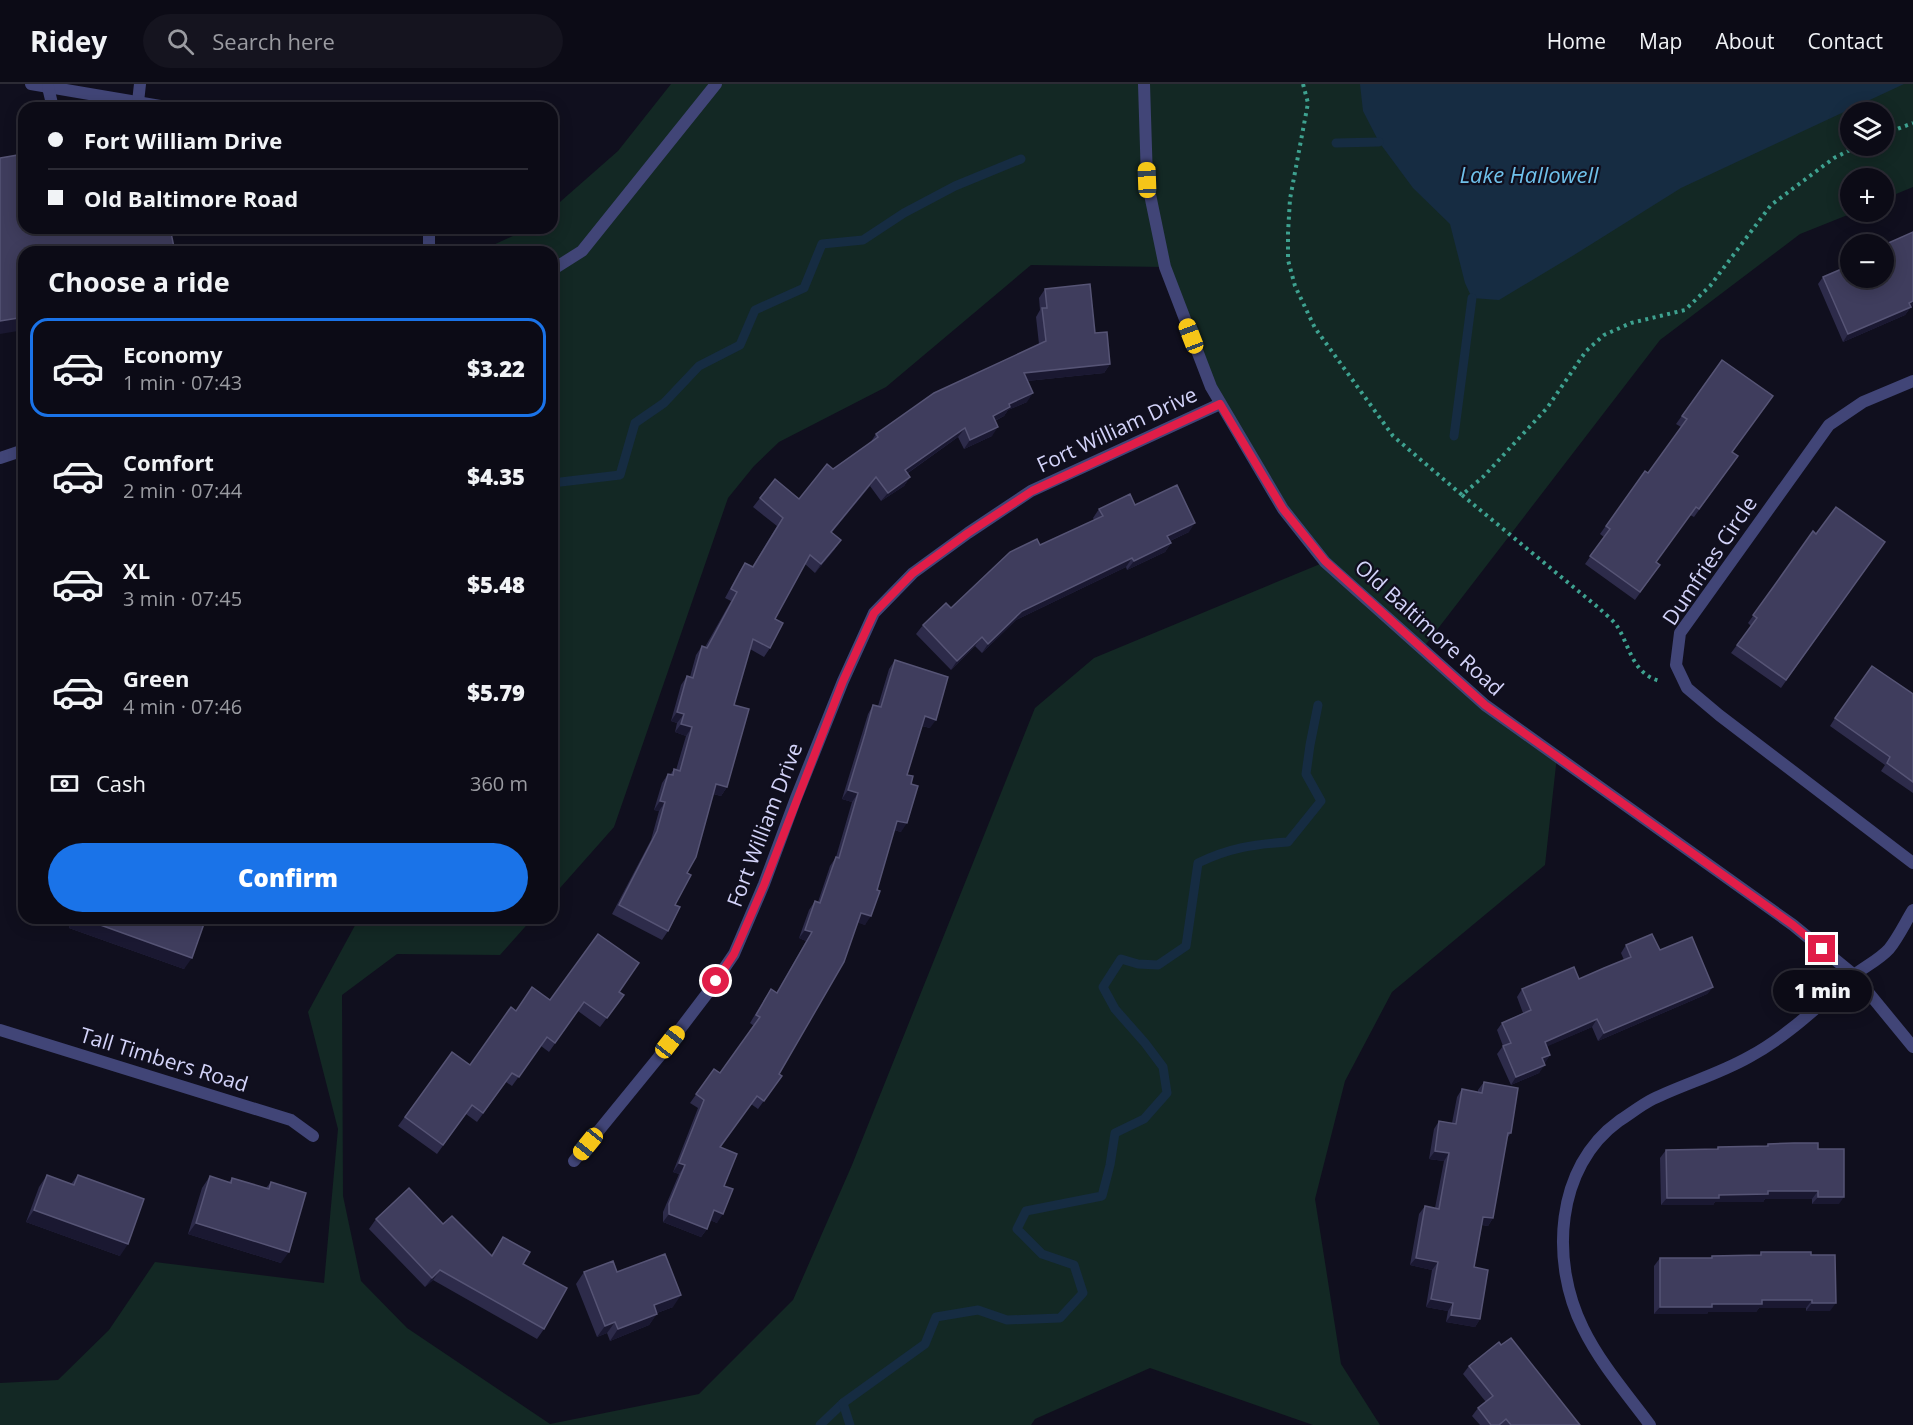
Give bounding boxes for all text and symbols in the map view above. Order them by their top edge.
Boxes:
search box [143,14,563,68]
text: Ridey [30,22,107,60]
icon: search [164,25,197,58]
text: Search here [212,26,335,56]
text: Home [1547,27,1606,55]
text: Map [1639,27,1682,55]
text: About [1715,27,1775,55]
text: Contact [1808,27,1883,55]
map controls [1840,102,1894,288]
button: layers [1840,102,1894,156]
text: Fort William Drive [84,125,282,155]
water label: Lake Hallowell [1459,159,1599,189]
car [1137,162,1157,198]
button: + [1840,168,1894,222]
text: Old Baltimore Road [84,183,298,213]
button: − [1840,234,1894,288]
text: Choose a ride [48,263,230,300]
car [1176,316,1206,356]
text: Economy [123,339,222,369]
icon: car [51,341,105,395]
text: $3.22 [467,353,525,383]
text: 1 min · 07:43 [123,369,242,396]
street label: Fort William Drive [1032,380,1201,478]
text: Comfort [123,447,214,477]
icon: car [51,449,105,503]
text: $4.35 [467,461,525,491]
text: 2 min · 07:44 [123,477,242,504]
street label: Dumfries Circle [1656,490,1763,630]
street label: Old Baltimore Road [1349,553,1510,702]
text: XL [123,555,150,585]
icon: car [51,557,105,611]
text: $5.48 [467,569,525,599]
text: 3 min · 07:45 [123,585,242,612]
text: Green [123,663,189,693]
icon: car [51,665,105,719]
text: $5.79 [467,677,525,707]
text: 4 min · 07:46 [123,693,242,720]
street label: Fort William Drive [720,739,808,911]
icon: cash [48,767,81,800]
text: Cash [96,768,146,798]
text: 360 m [470,770,528,797]
button: Confirm [48,843,528,912]
route end [1808,935,1835,962]
route start [702,967,729,994]
callout: 1 min [1772,970,1872,1012]
text: 1 min [1794,977,1851,1004]
street label: Tall Timbers Road [77,1020,252,1098]
car [652,1022,688,1062]
car [570,1124,606,1164]

